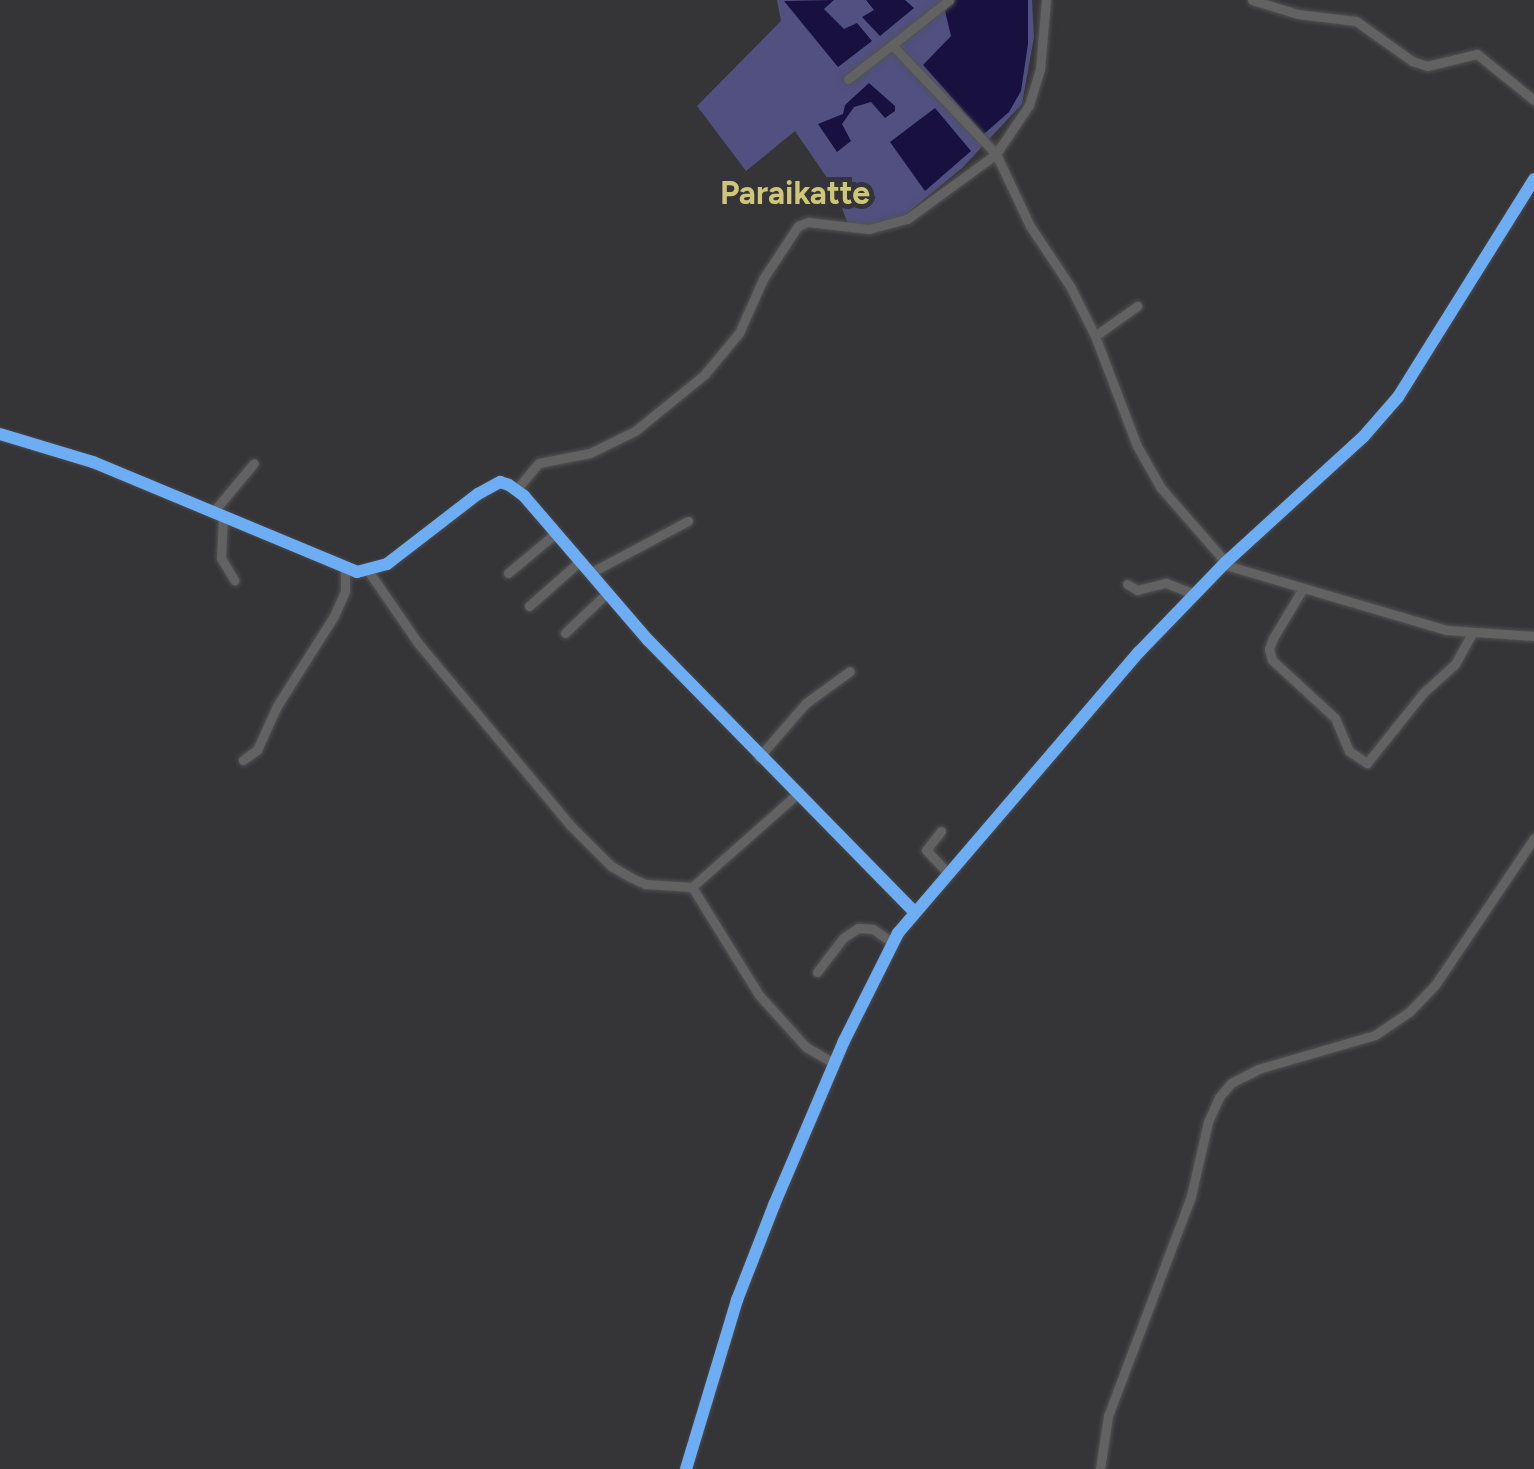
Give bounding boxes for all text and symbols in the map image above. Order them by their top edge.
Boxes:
district label: Paraikatte [720,174,870,212]

